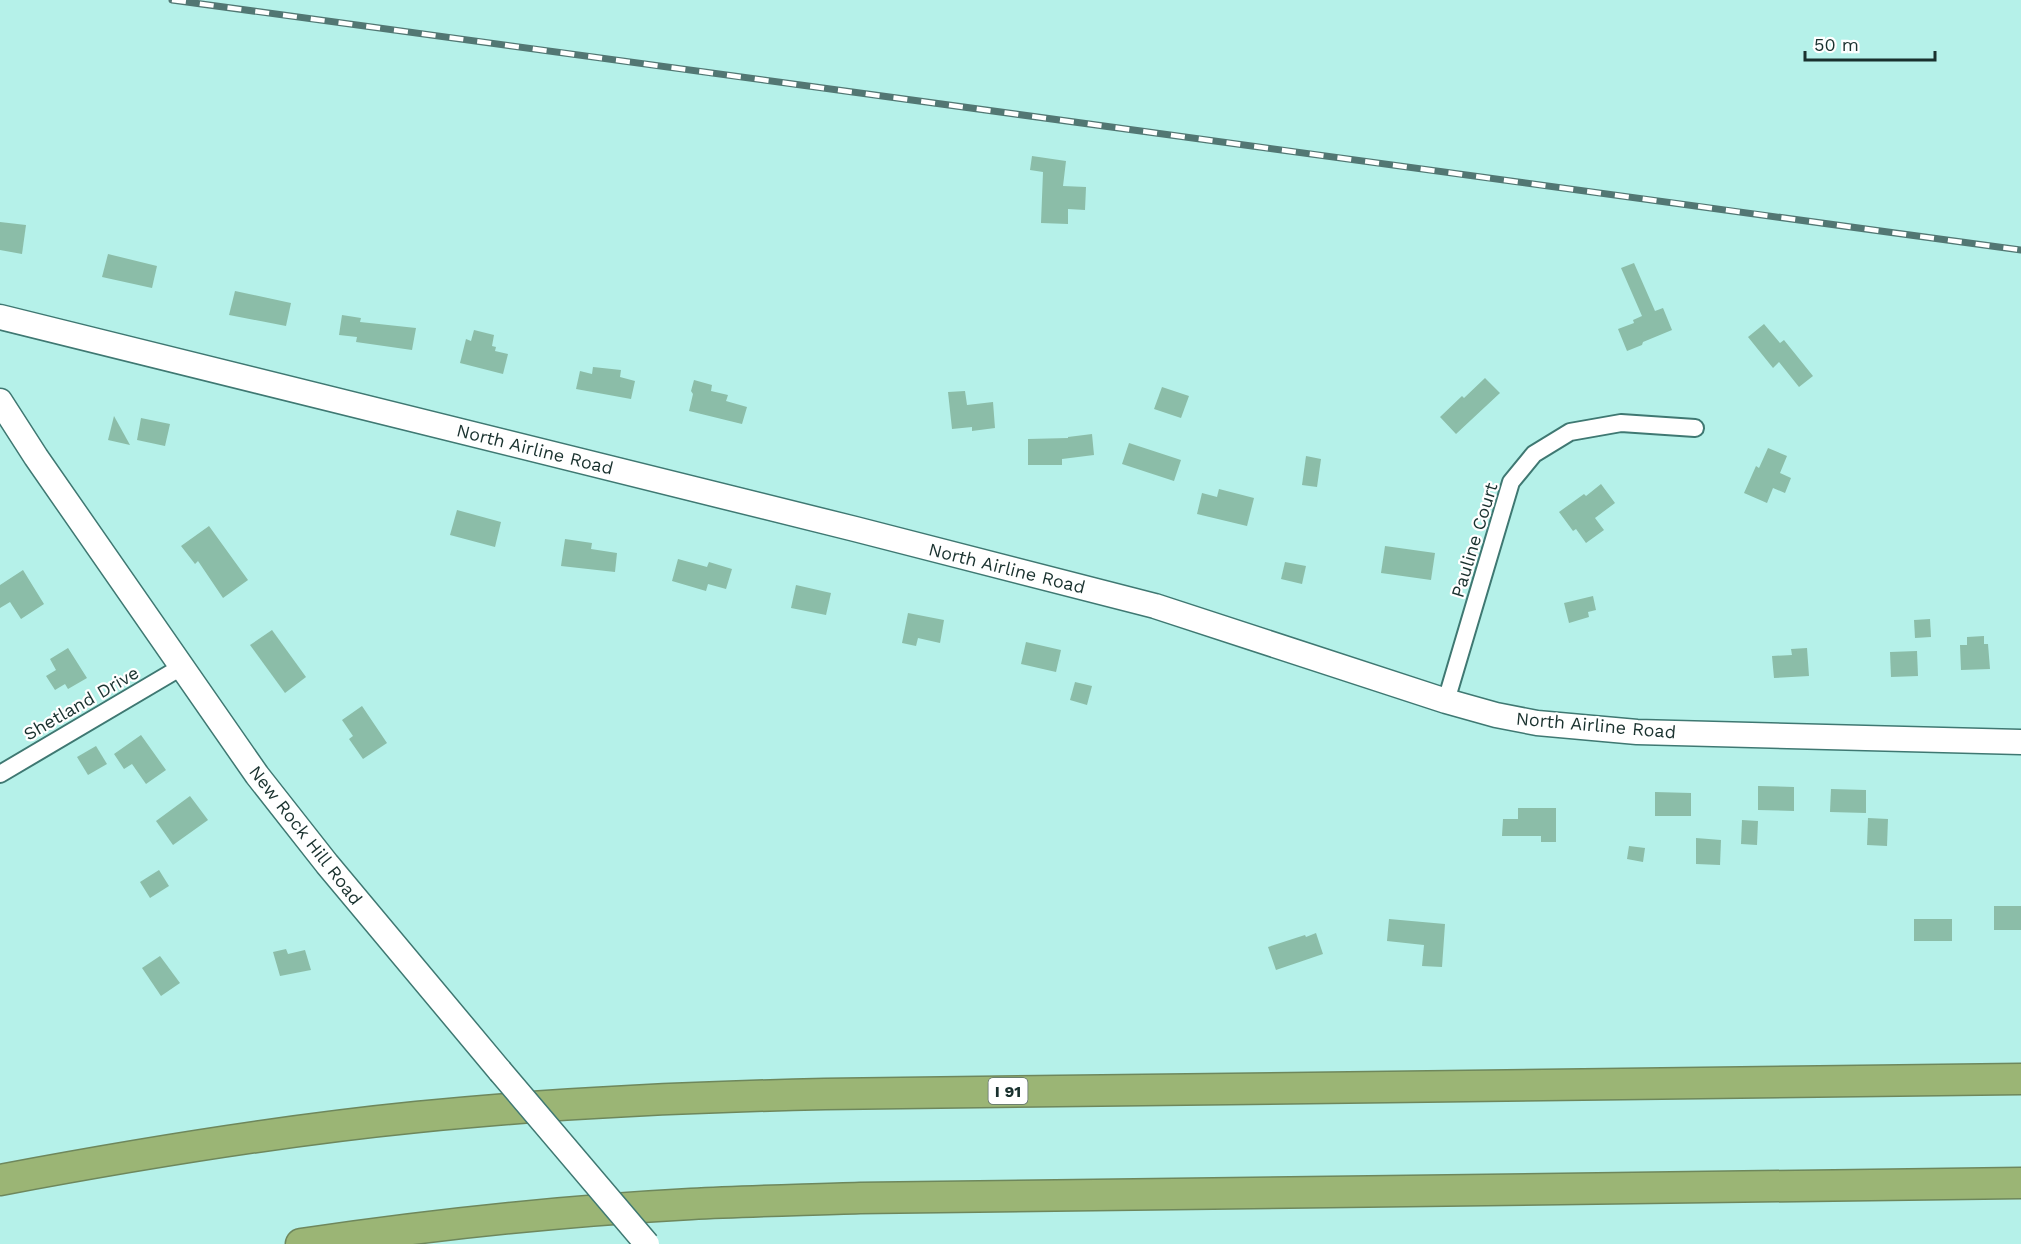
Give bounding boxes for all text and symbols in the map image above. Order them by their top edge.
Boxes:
scale bar [1805,24,1936,62]
text: 50 m [1814,34,1859,55]
street label: North Airline Road [455,419,615,479]
street label: Pauline Court [1447,480,1502,600]
street label: North Airline Road [927,538,1087,598]
street label: Shetland Drive [20,662,142,744]
street label: North Airline Road [1515,708,1677,742]
street label: New Rock Hill Road [245,761,367,909]
road number: I 91 [988,1078,1028,1104]

